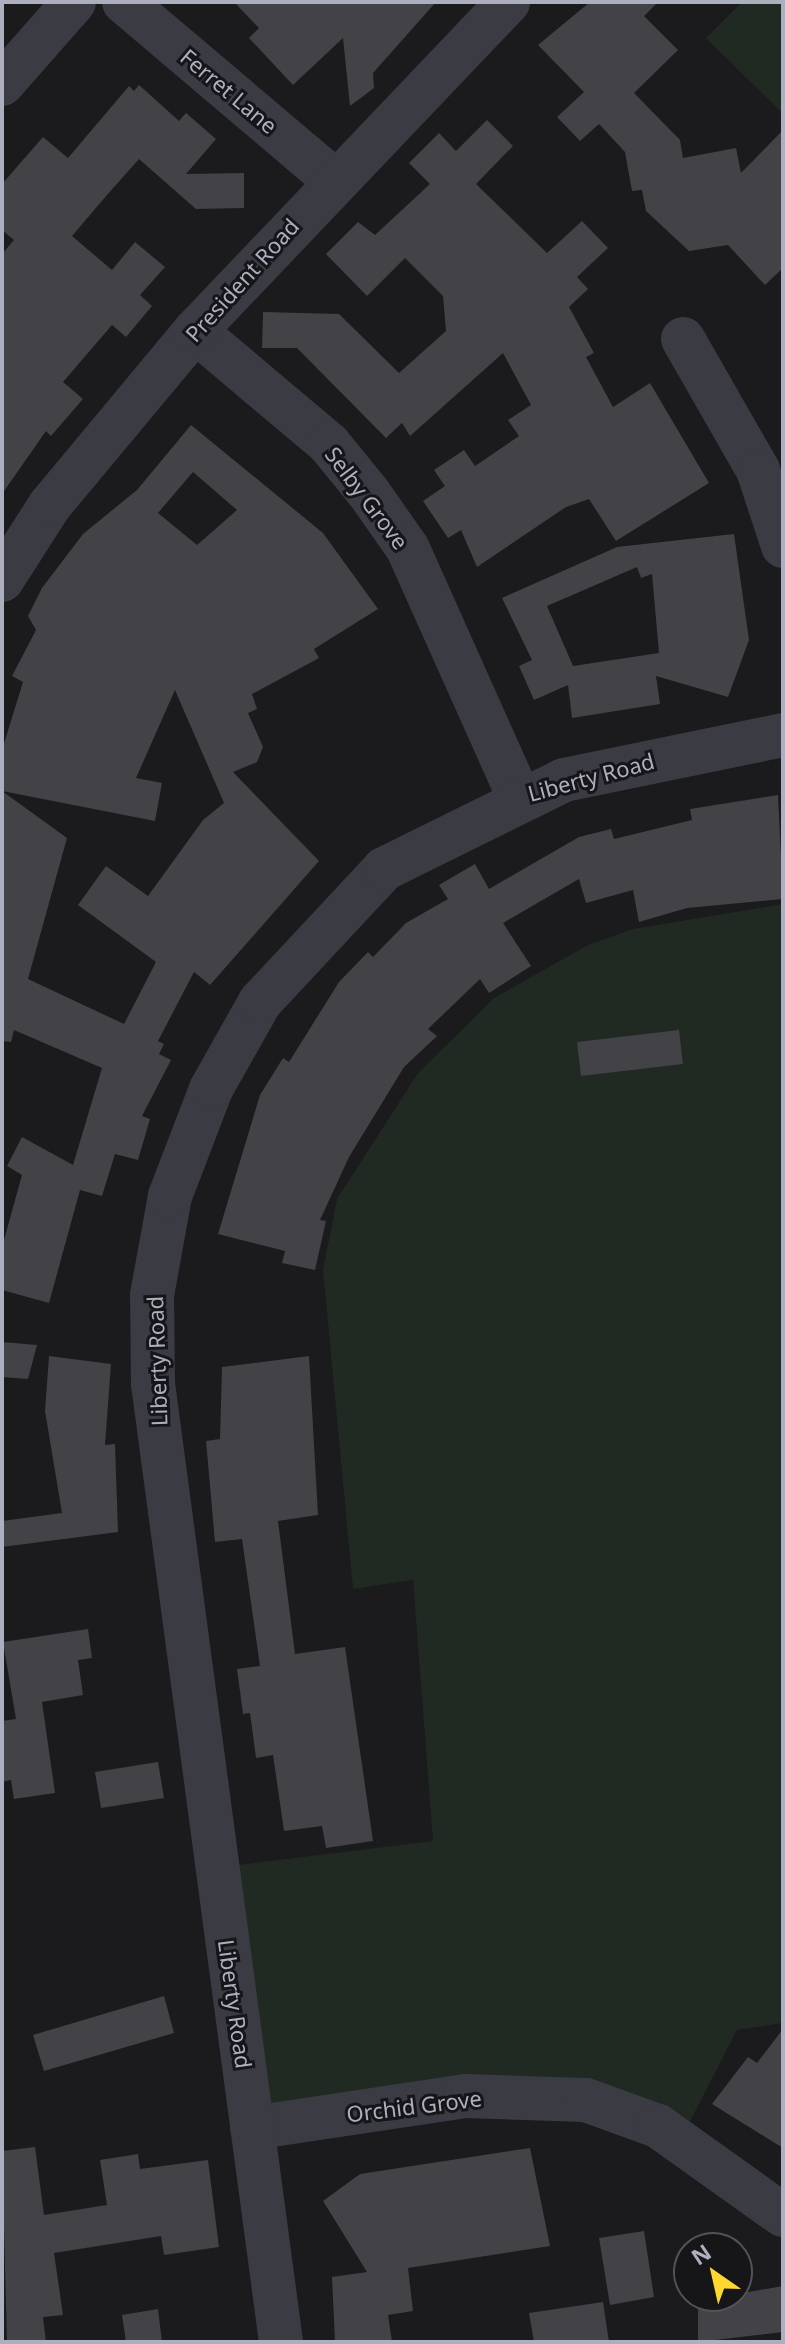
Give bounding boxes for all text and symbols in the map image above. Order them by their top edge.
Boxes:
street label: Ferret Lane [176,43,282,139]
street label: President Road [180,213,304,347]
street label: Selby Grove [320,442,414,554]
street label: Liberty Road [525,747,657,807]
street label: Liberty Road [142,1296,172,1426]
street label: Liberty Road [213,1938,257,2070]
street label: Orchid Grove [345,2085,483,2127]
north arrow [673,2232,753,2312]
text: N [685,2236,716,2271]

